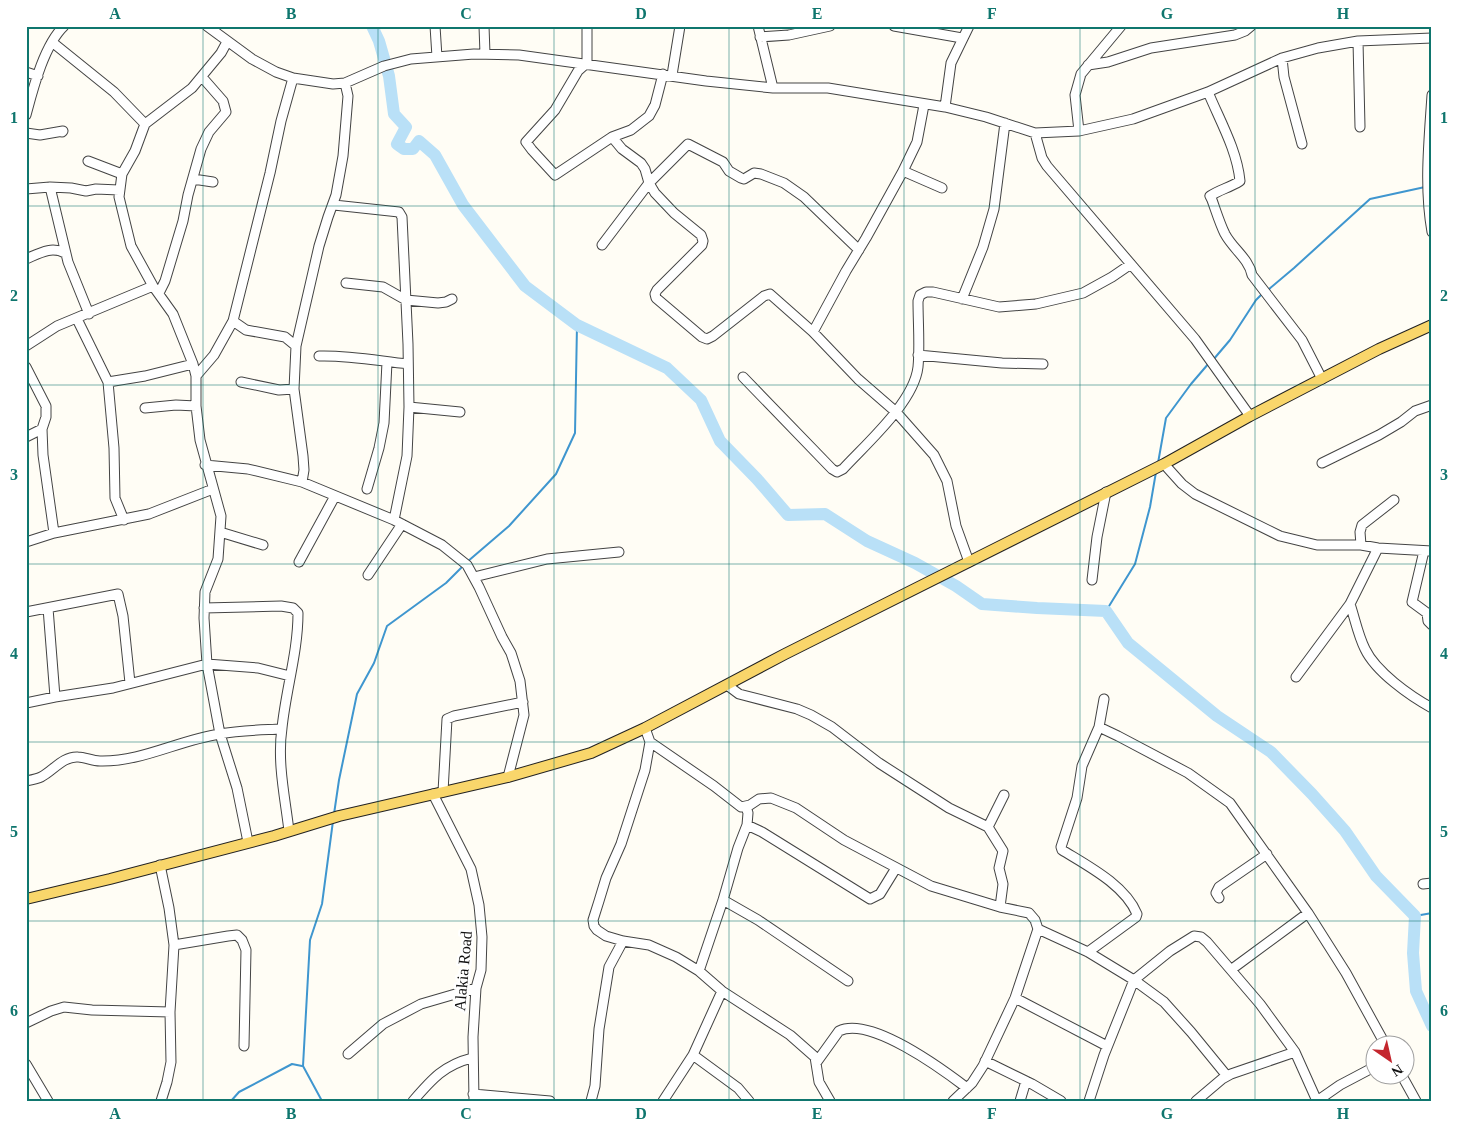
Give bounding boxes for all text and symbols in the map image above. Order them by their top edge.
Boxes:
text: A [109,5,121,22]
text: B [286,5,297,22]
text: C [460,5,472,22]
text: D [635,5,647,22]
text: E [812,5,822,22]
text: F [987,5,997,22]
text: G [1161,5,1174,22]
text: H [1337,5,1350,22]
text: 1 [10,109,18,126]
text: 1 [1440,109,1448,126]
text: 2 [10,287,18,304]
text: 2 [1440,287,1448,304]
text: 3 [10,466,18,483]
text: 3 [1440,466,1448,483]
text: 4 [10,645,18,662]
text: 4 [1440,645,1448,662]
text: 5 [10,823,18,840]
text: 5 [1440,823,1448,840]
street label: Alakia Road [451,930,475,1012]
text: 6 [10,1002,18,1019]
text: 6 [1440,1002,1448,1019]
north arrow [1366,1034,1416,1084]
text: N [1389,1061,1405,1079]
text: A [109,1105,121,1122]
text: B [286,1105,297,1122]
text: C [460,1105,472,1122]
text: D [635,1105,647,1122]
text: E [812,1105,822,1122]
text: F [987,1105,997,1122]
text: G [1161,1105,1174,1122]
text: H [1337,1105,1350,1122]

